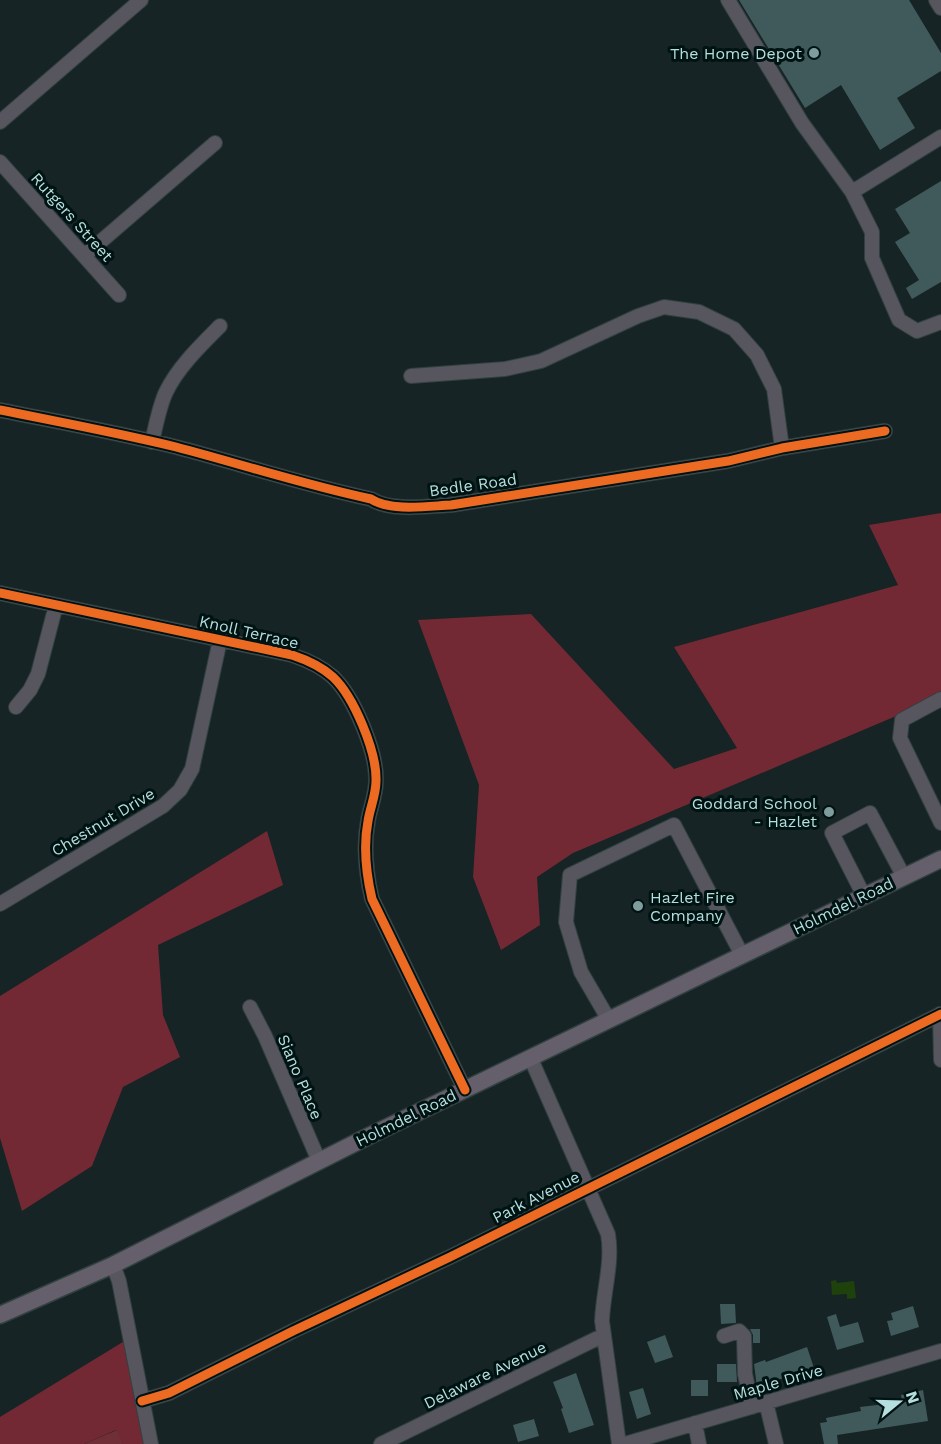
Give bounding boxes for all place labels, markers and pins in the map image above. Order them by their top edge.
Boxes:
place label: The Home Depot [670,44,802,63]
marker: The Home Depot [807,46,821,60]
place label: Goddard School - Hazlet [692,794,817,831]
marker: Goddard School - Hazlet [822,805,836,819]
place label: Hazlet Fire Company [650,888,735,925]
marker: Hazlet Fire Company [631,899,645,913]

